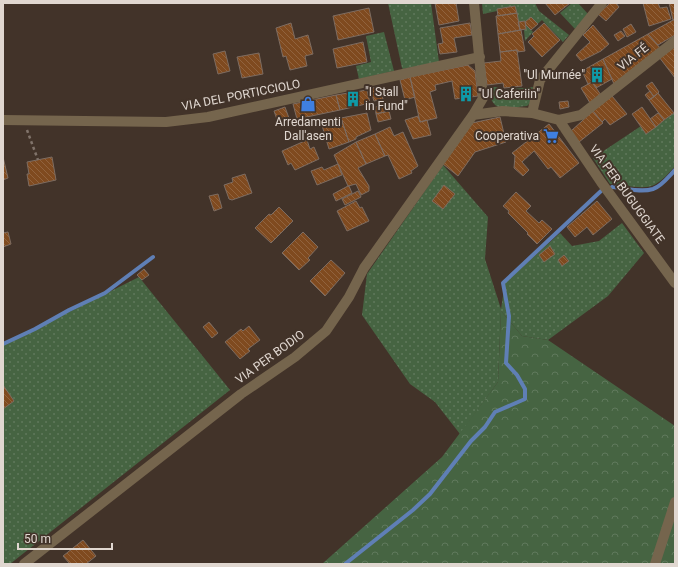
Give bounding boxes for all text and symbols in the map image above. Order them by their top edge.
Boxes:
street label: VIA FÉ [614,40,651,73]
building icon: "Ul Murnée" [588,66,606,84]
place label: "Ul Murnée" [523,68,585,82]
street label: VIA DEL PORTICCIOLO [180,77,302,113]
place label: "I Stall in Fund" [365,85,408,113]
building icon: "Ul Caferiin" [457,85,475,103]
place label: "Ul Caferiin" [478,87,540,101]
building icon: "I Stall in Fund" [344,90,362,108]
shop icon: Arredamenti Dall'asen [299,95,317,113]
place label: Arredamenti Dall'asen [275,115,341,143]
supermarket icon: Cooperativa [542,127,560,145]
place label: Cooperativa [475,129,539,143]
street label: VIA PER BUGUGGIATE [586,142,668,246]
street label: VIA PER BODIO [233,327,307,387]
scale bar [18,525,112,551]
text: 50 m [24,532,51,546]

